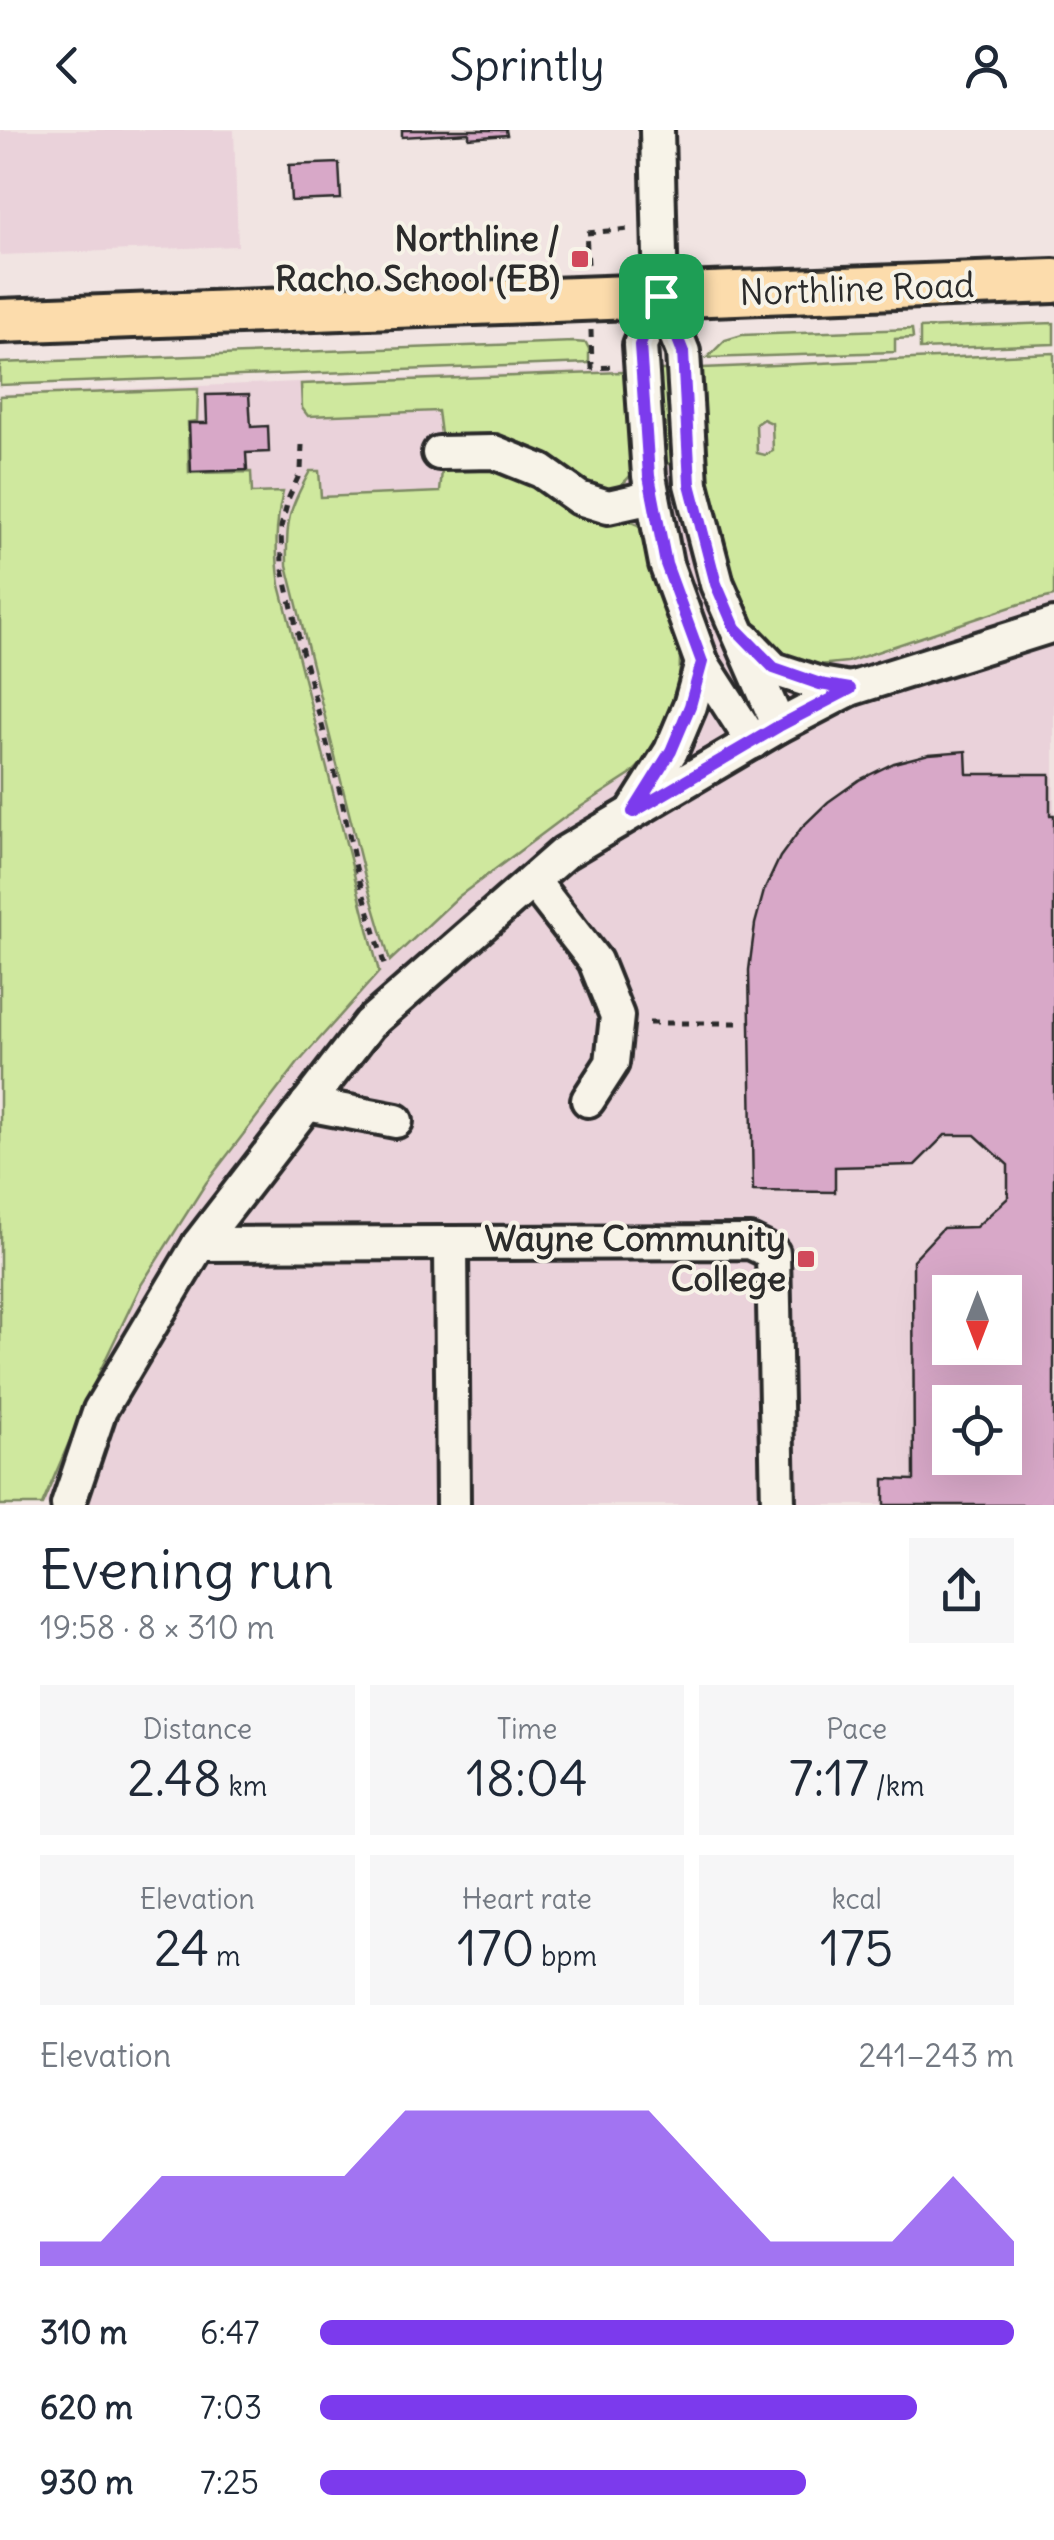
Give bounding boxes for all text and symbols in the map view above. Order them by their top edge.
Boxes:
text: Sprintly [449,37,605,93]
icon: back [40,38,95,93]
icon: person [959,38,1014,93]
place label: Northline / Racho School (EB) [275,216,560,300]
marker: Northline / Racho School (EB) [569,248,591,270]
pin [619,254,704,339]
street label: Northline Road [739,262,975,314]
icon: arrive [634,269,689,324]
place label: Wayne Community College [484,1216,786,1300]
marker: Wayne Community College [795,1248,817,1270]
north arrow [932,1275,1022,1365]
map controls [932,1275,1022,1475]
button: locate [932,1385,1022,1475]
text: Evening run [40,1535,334,1604]
button: share [909,1538,1014,1643]
text: 19:58 · 8 × 310 m [40,1607,275,1648]
text: Distance [143,1711,252,1747]
text: Time [497,1711,557,1747]
text: Pace [826,1711,887,1747]
text: 2.48 [127,1747,222,1810]
text: 18:04 [466,1747,588,1810]
text: 7:17 [789,1747,869,1810]
text: km [222,1768,267,1804]
text: /km [869,1768,925,1804]
text: Elevation [140,1881,255,1917]
text: Heart rate [462,1881,592,1917]
text: kcal [831,1881,882,1917]
text: 24 [154,1917,209,1980]
text: 170 [457,1917,534,1980]
text: 175 [820,1917,893,1980]
text: m [209,1938,241,1974]
text: bpm [534,1938,597,1974]
text: Elevation [40,2035,171,2076]
text: 241–243 m [859,2035,1014,2076]
text: 310 m [40,2312,127,2353]
text: 6:47 [200,2312,260,2353]
text: 620 m [40,2387,133,2428]
text: 7:03 [200,2387,262,2428]
text: 930 m [40,2462,133,2503]
text: 7:25 [200,2462,259,2503]

